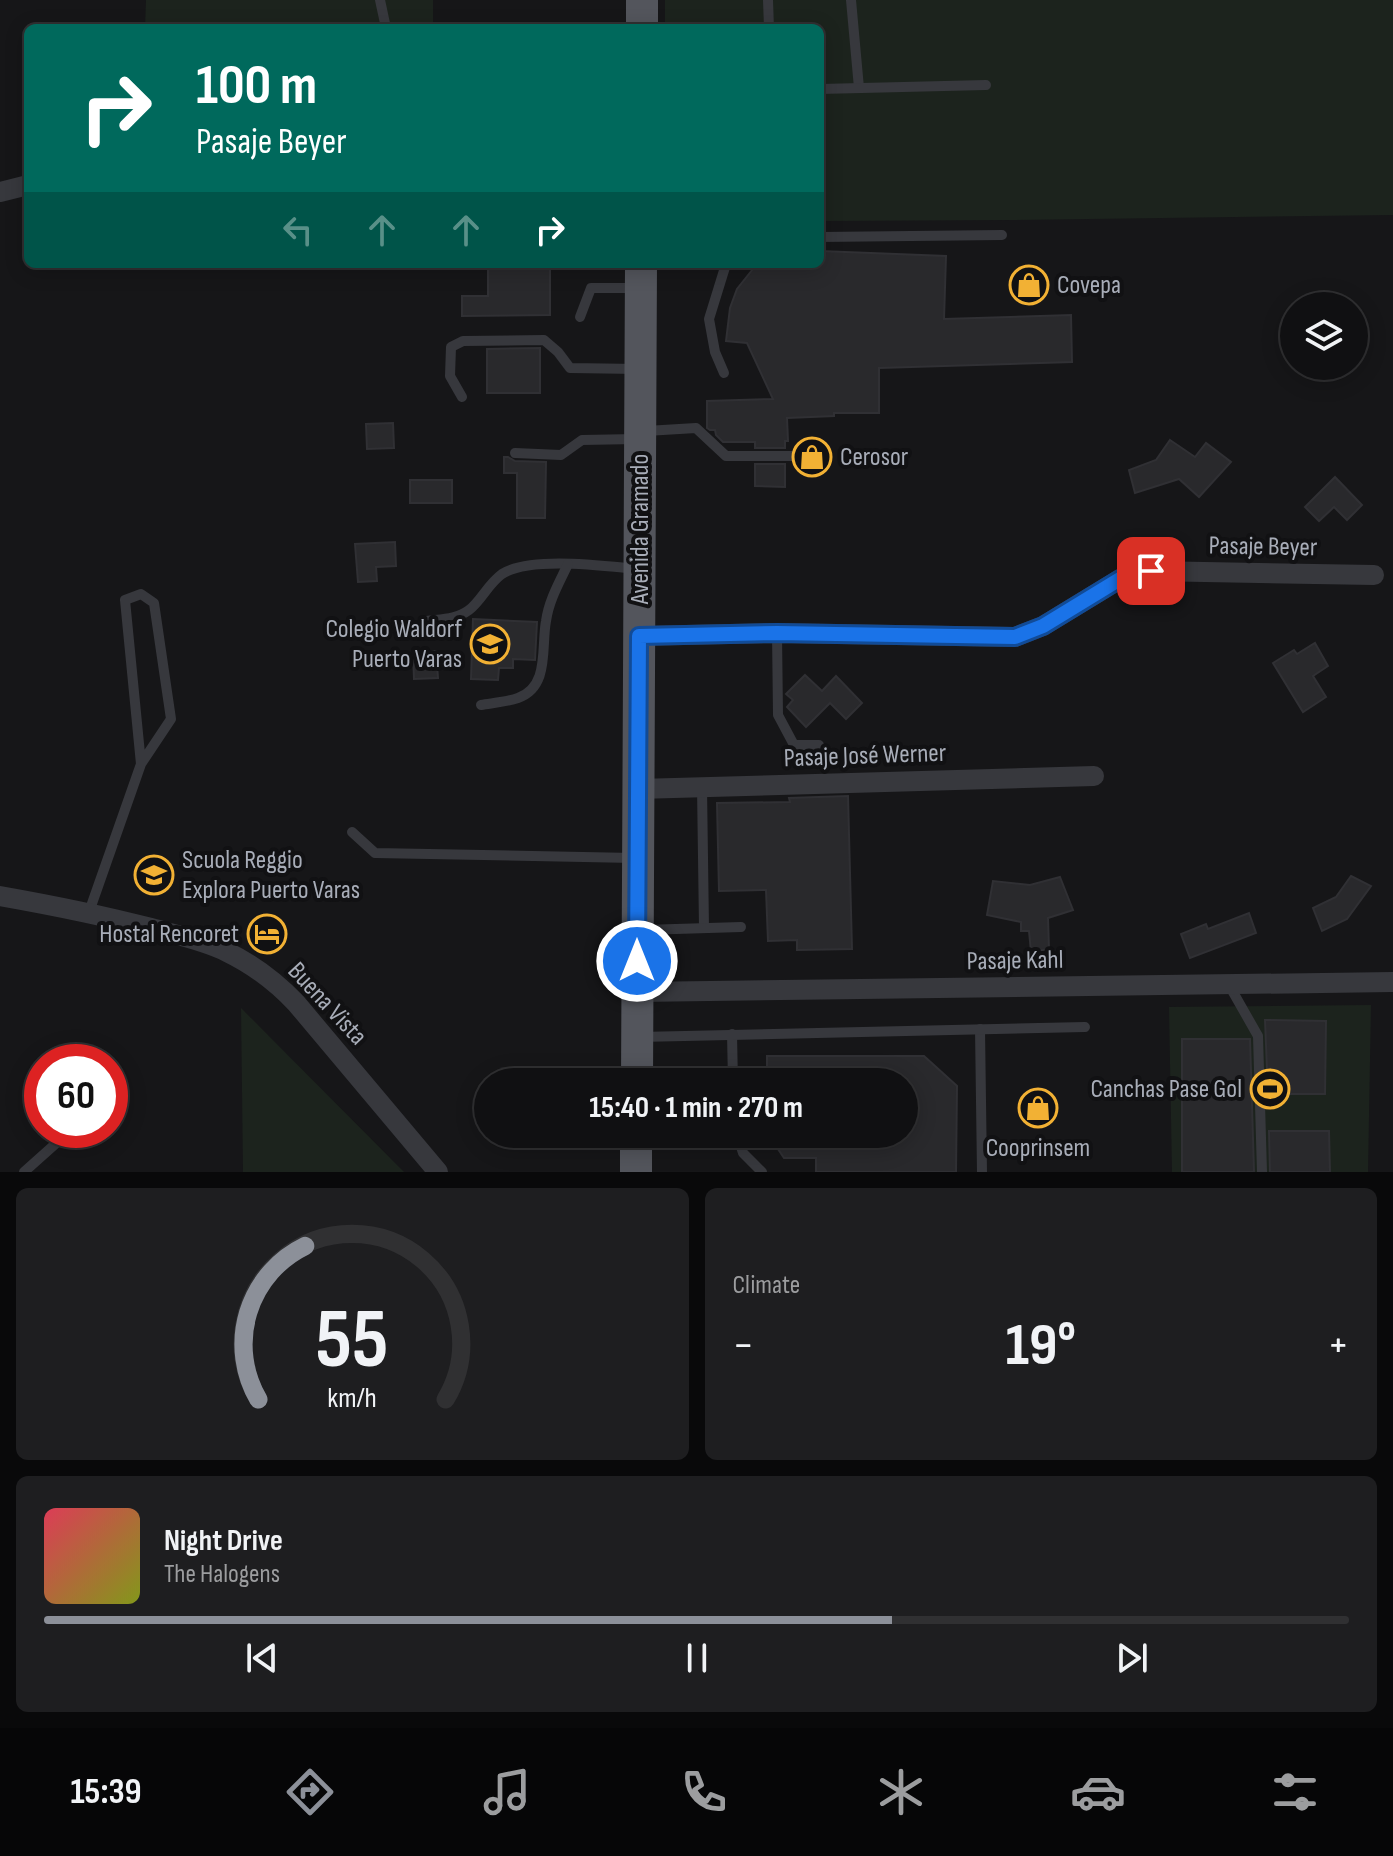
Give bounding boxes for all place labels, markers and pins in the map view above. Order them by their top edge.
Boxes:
shop icon: Covepa [1008,264,1050,306]
place label: Covepa [1057,270,1121,301]
shop icon: Cerosor [791,436,833,478]
place label: Cerosor [840,442,909,473]
pin [1117,537,1185,605]
place label: Colegio Waldorf Puerto Varas [325,614,462,675]
school or university icon: Colegio Waldorf Puerto Varas [469,623,511,665]
place label: Scuola Reggio Explora Puerto Varas [182,845,360,906]
school or university icon: Scuola Reggio Explora Puerto Varas [133,854,175,896]
hotel icon: Hostal Rencoret [246,913,288,955]
place label: Hostal Rencoret [99,919,239,950]
sports icon: Canchas Pase Gol [1249,1068,1291,1110]
place label: Canchas Pase Gol [1090,1074,1242,1105]
shop icon: Cooprinsem [1017,1087,1059,1129]
place label: Cooprinsem [986,1133,1090,1164]

